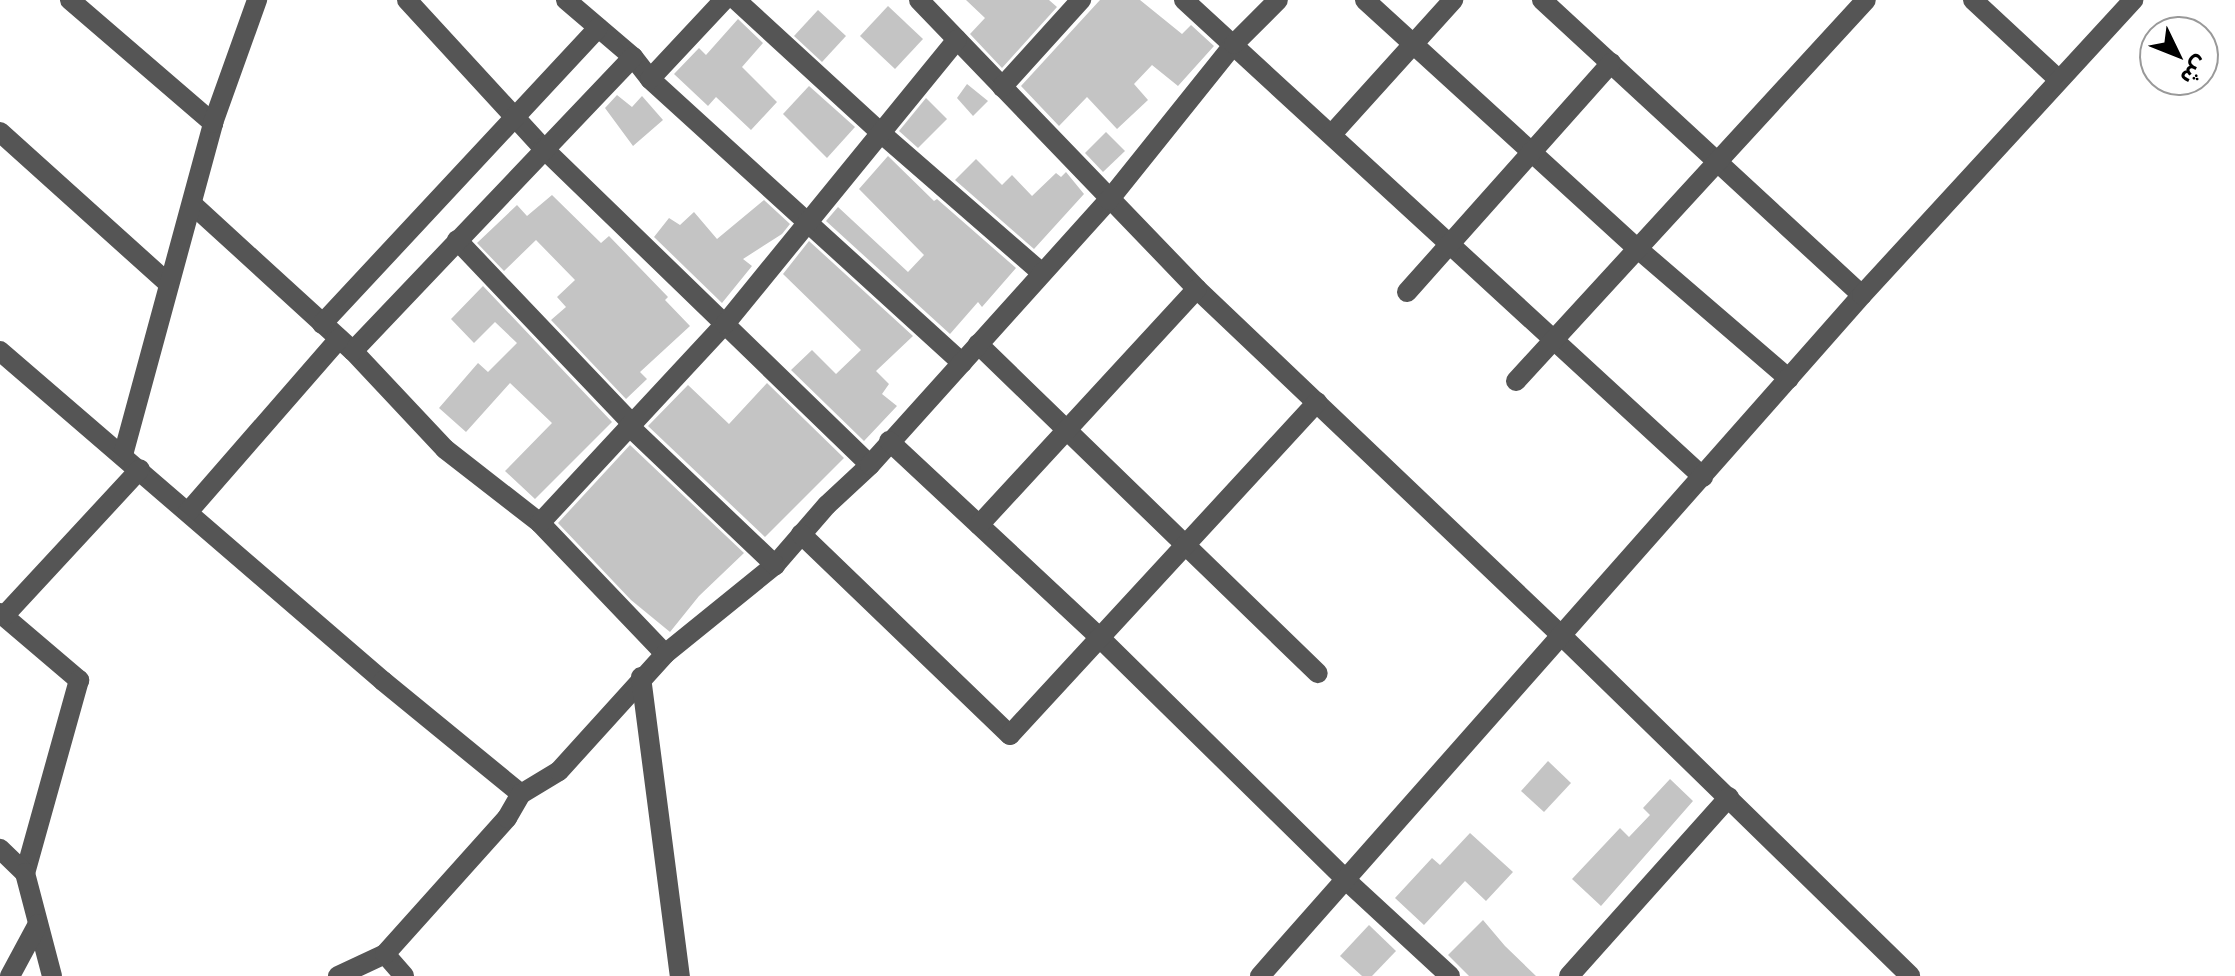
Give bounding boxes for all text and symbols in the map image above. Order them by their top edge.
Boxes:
north arrow [2139,16,2219,96]
text: ش [2175,51,2215,91]

